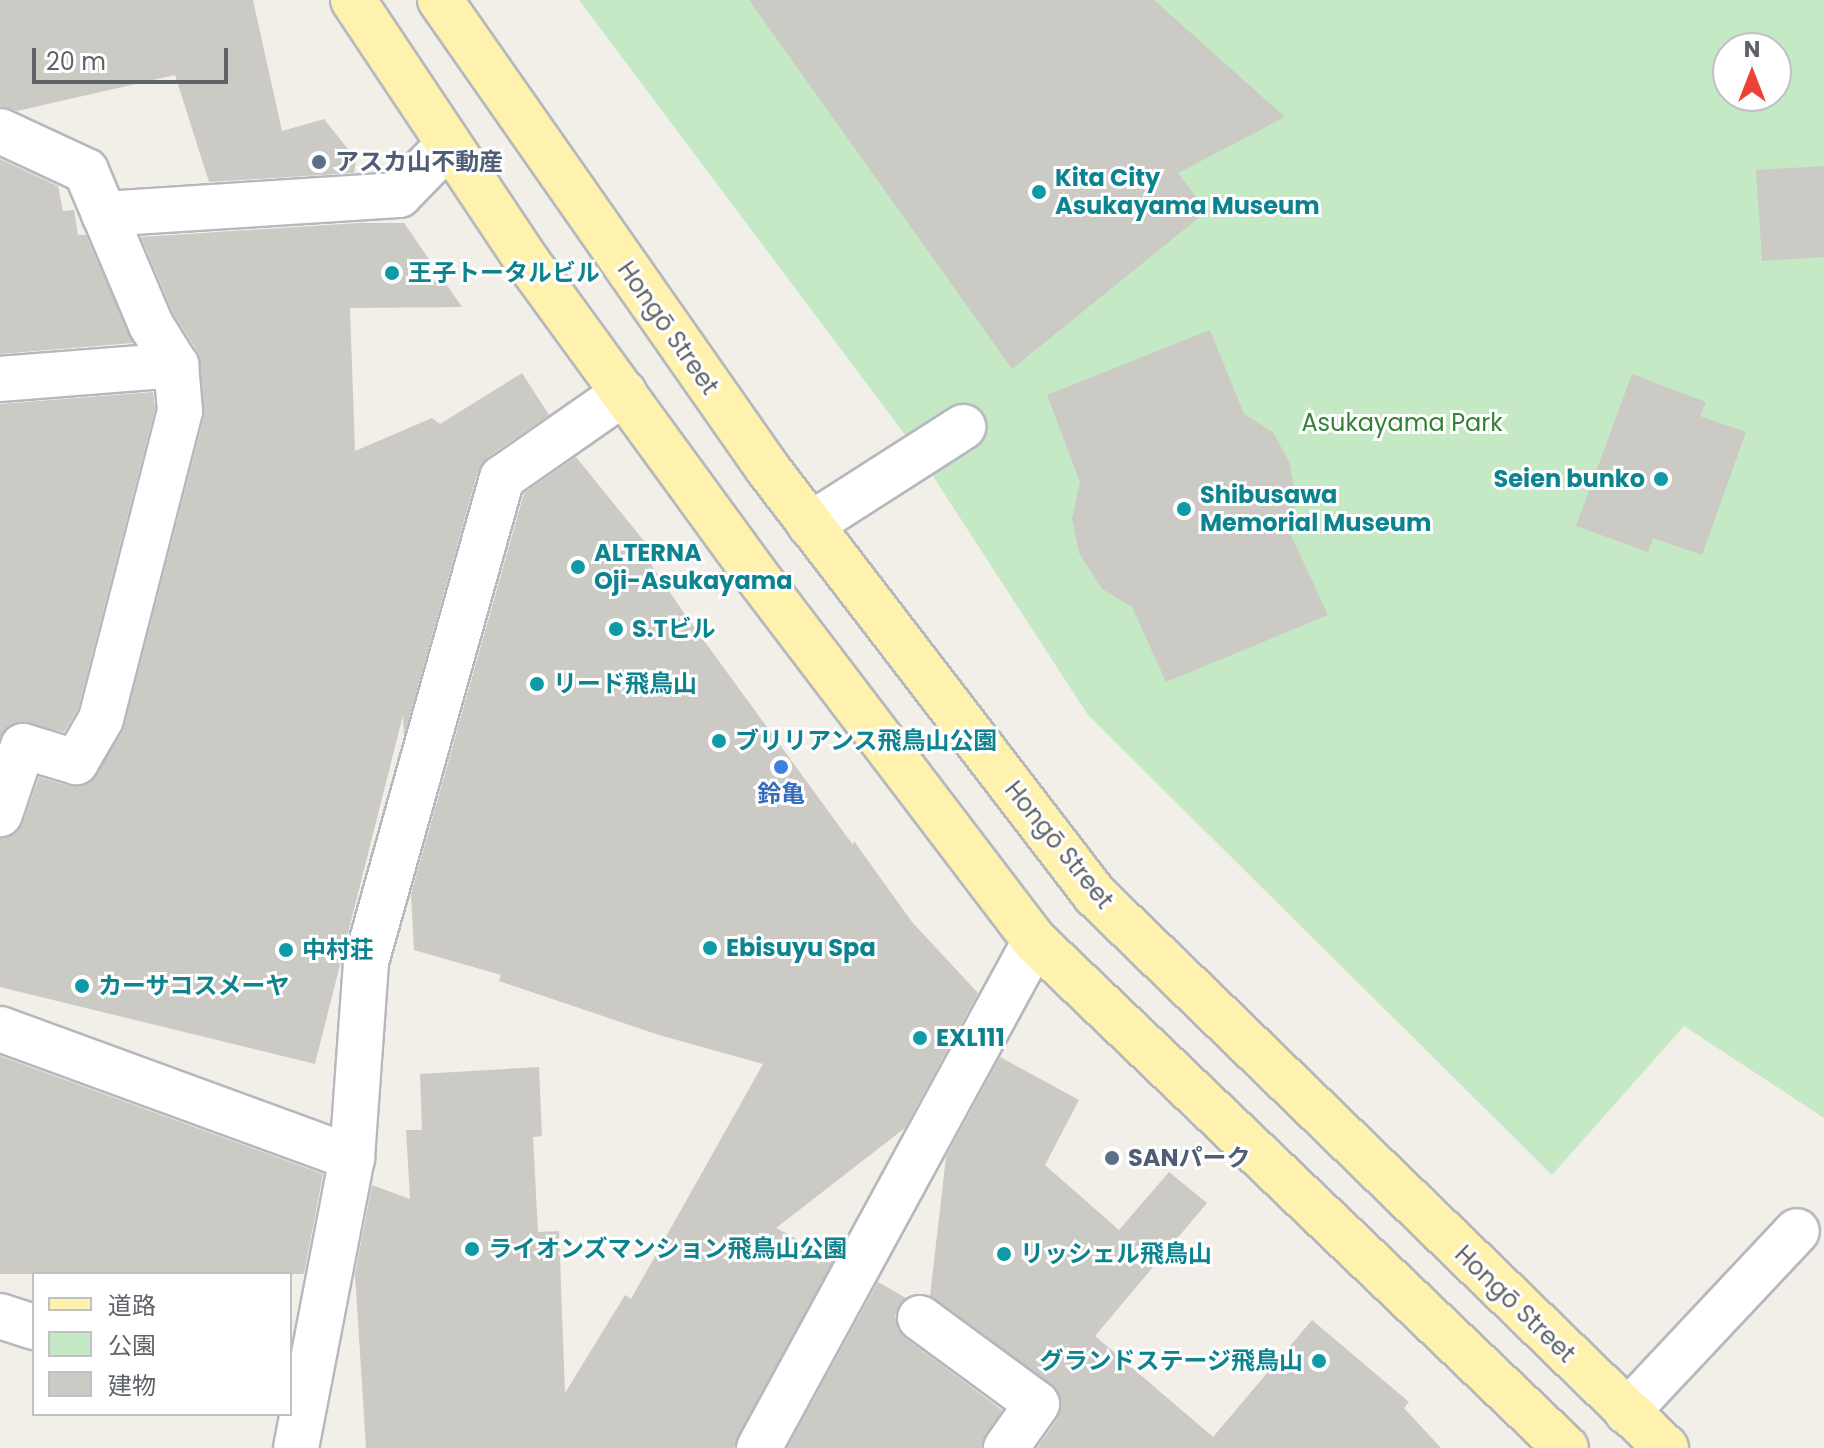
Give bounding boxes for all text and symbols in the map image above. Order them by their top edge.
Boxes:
scale bar [36,32,232,82]
north arrow [1712,32,1792,112]
text: N [1744,34,1760,65]
text: 20 m [46,45,106,78]
place label: アスカ山不動産 [335,148,503,176]
marker: アスカ山不動産 [310,153,328,171]
place label: Kita City Asukayama Museum [1055,164,1320,220]
marker: Kita City Asukayama Museum [1030,183,1048,201]
street label: Hongō Street [612,256,724,400]
place label: 王子トータルビル [408,259,600,287]
marker: 王子トータルビル [383,264,401,282]
park label: Asukayama Park [1301,409,1503,437]
place label: Seien bunko [1494,465,1645,493]
marker: Seien bunko [1652,470,1670,488]
place label: Shibusawa Memorial Museum [1200,481,1431,537]
marker: Shibusawa Memorial Museum [1175,500,1193,518]
place label: ALTERNA Oji-Asukayama [594,539,792,595]
marker: ALTERNA Oji-Asukayama [569,558,587,576]
place label: S.Tビル [632,615,716,643]
marker: S.Tビル [607,620,625,638]
place label: リード飛鳥山 [553,670,697,698]
marker: リード飛鳥山 [528,675,546,693]
place label: ブリリアンス飛鳥山公園 [735,727,999,755]
marker: ブリリアンス飛鳥山公園 [710,732,728,750]
marker: 鈴亀 [772,758,790,776]
street label: Hongō Street [999,775,1119,915]
place label: 鈴亀 [757,780,805,808]
place label: Ebisuyu Spa [726,934,876,962]
place label: 中村荘 [302,936,374,964]
marker: Ebisuyu Spa [701,939,719,957]
marker: 中村荘 [277,941,295,959]
place label: カーサコスメーヤ [98,972,290,1000]
marker: カーサコスメーヤ [73,977,91,995]
place label: EXL111 [936,1024,1005,1052]
marker: EXL111 [911,1029,929,1047]
place label: SANパーク [1128,1144,1250,1172]
marker: SANパーク [1103,1149,1121,1167]
place label: ライオンズマンション飛鳥山公園 [488,1235,848,1263]
marker: ライオンズマンション飛鳥山公園 [463,1240,481,1258]
place label: リッシェル飛鳥山 [1020,1240,1212,1268]
street label: Hongō Street [1449,1240,1581,1368]
marker: リッシェル飛鳥山 [995,1245,1013,1263]
legend [32,1272,292,1416]
text: 道路 [108,1289,156,1322]
text: 公園 [108,1329,156,1362]
place label: グランドステージ飛鳥山 [1039,1347,1303,1375]
marker: グランドステージ飛鳥山 [1310,1352,1328,1370]
text: 建物 [108,1369,156,1402]

